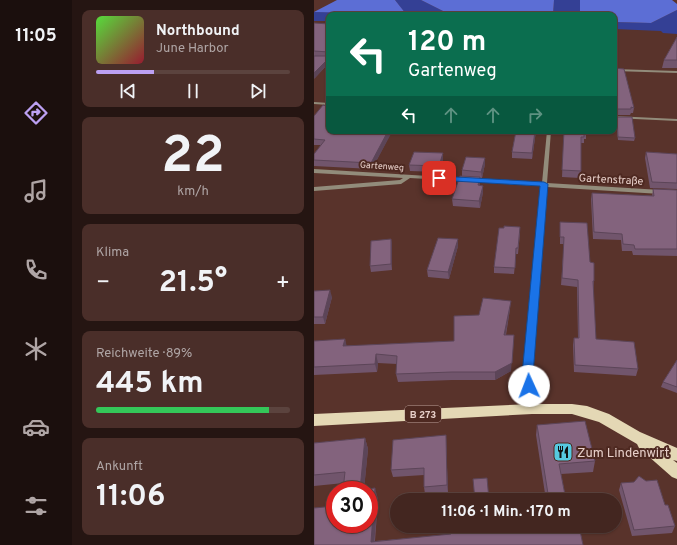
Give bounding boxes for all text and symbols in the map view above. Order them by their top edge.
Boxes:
text: Northbound [156,22,240,41]
text: 11:05 [15,25,57,48]
text: 120 m [408,25,486,61]
icon: left [342,28,394,80]
text: June Harbor [156,41,229,57]
text: Gartenweg [408,60,497,83]
icon: previous [117,80,139,102]
icon: pause [182,80,204,102]
icon: next [247,80,269,102]
icon: directions [22,99,50,127]
icon: left [398,104,420,126]
icon: ahead [440,104,462,126]
icon: ahead [482,104,504,126]
icon: right [524,104,546,126]
text: 22 [161,125,225,191]
street label: Gartenweg [359,159,404,174]
pin [422,161,456,195]
icon: arrive [428,167,450,189]
street label: Gartenstraße [578,171,644,189]
icon: music [22,177,50,205]
text: km/h [177,184,209,200]
text: Klima [96,245,129,261]
icon: phone [22,256,50,284]
text: 21.5° [159,265,227,302]
text: − [96,270,110,297]
text: + [276,270,290,297]
icon: climate [22,335,50,363]
text: Reichweite · 89% [96,346,192,362]
position arrow [508,365,550,407]
text: 445 km [96,366,203,403]
road number: B 273 [405,406,441,422]
icon: car [22,413,50,441]
restaurant icon: Zum Lindenwirt [552,441,574,463]
place label: Zum Lindenwirt [577,446,669,462]
text: Ankunft [96,459,143,475]
text: 11:06 [96,479,165,516]
speed limit sign: 30 [326,481,378,533]
icon: filters [22,492,50,520]
text: 11:06 · 1 Min. · 170 m [441,503,571,522]

